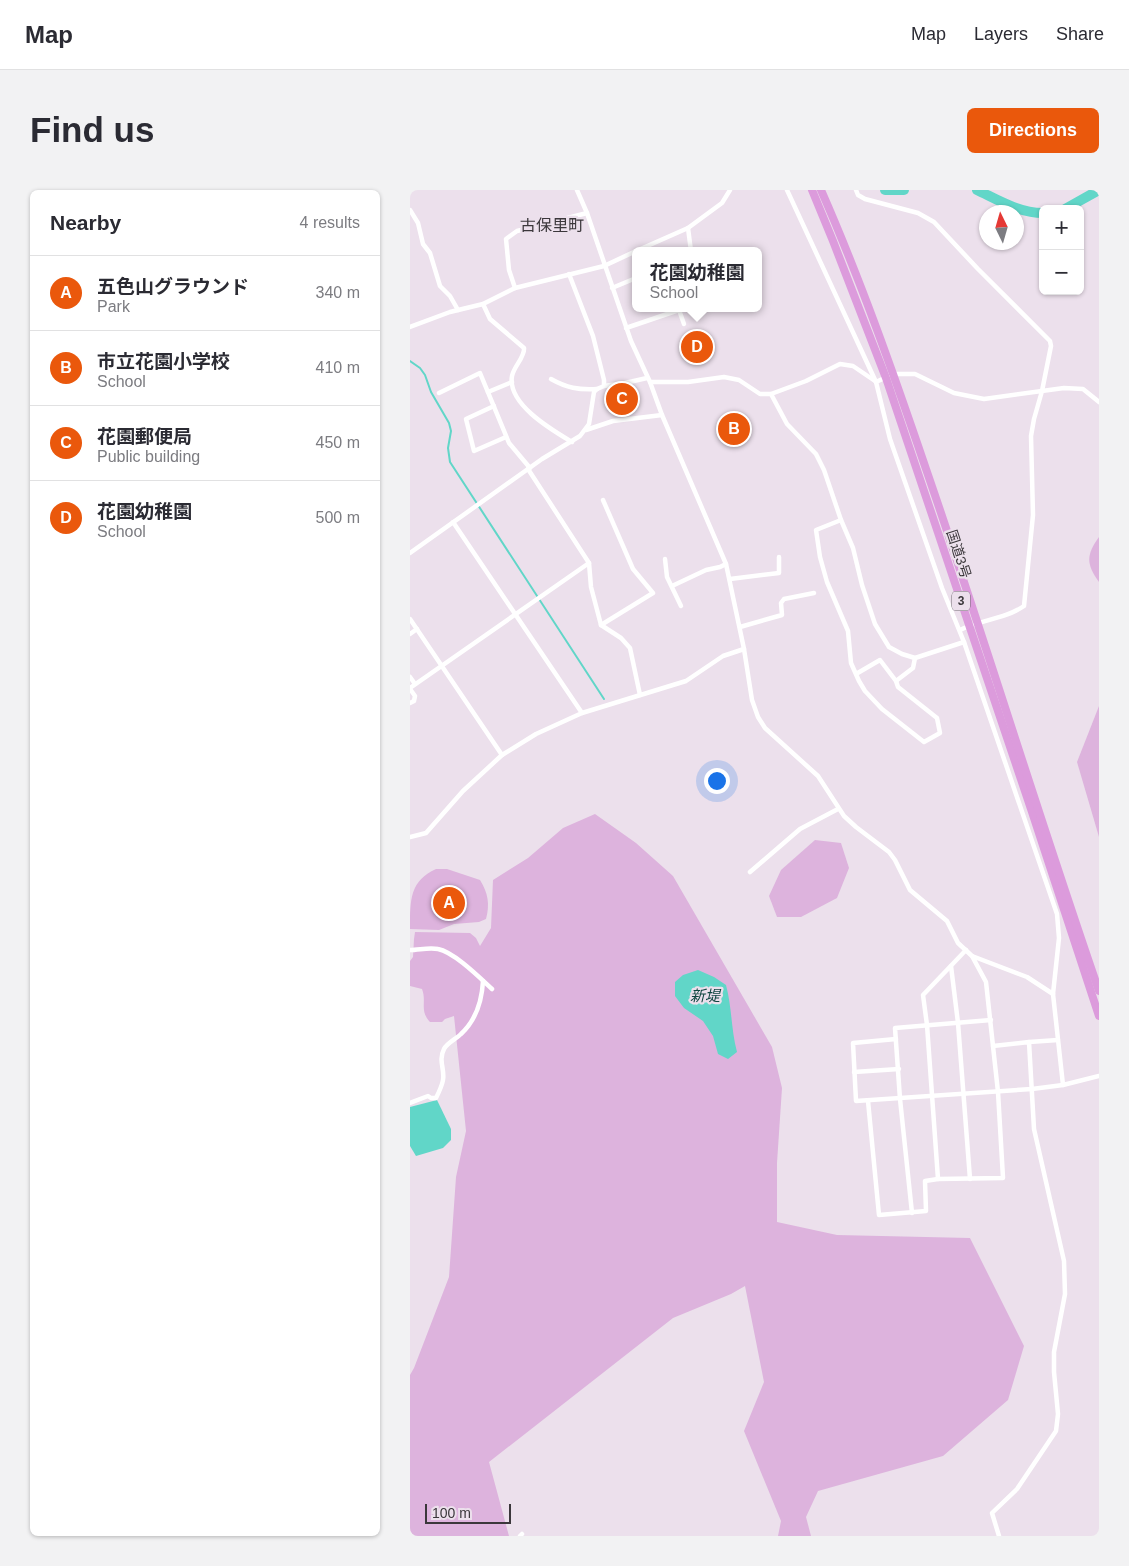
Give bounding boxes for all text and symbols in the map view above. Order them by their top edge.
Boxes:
text: Map [25,21,73,48]
text: Map [911,24,946,44]
text: Layers [974,24,1028,44]
text: Share [1056,24,1104,44]
button: Directions [967,108,1099,153]
text: Find us [30,110,154,149]
north arrow [979,205,1024,250]
map controls [1039,205,1084,295]
button: + [1039,205,1084,250]
text: Nearby [50,211,121,234]
text: 4 results [300,214,360,231]
district label: 古保里町 [520,217,584,234]
popup [632,247,762,312]
button: − [1039,250,1084,295]
text: 花園幼稚園 [649,262,745,283]
text: 五色山グラウンド [97,276,249,297]
text: A [60,284,72,301]
text: 340 m [316,284,360,301]
text: School [649,284,698,301]
text: Park [97,298,130,315]
pin: D [681,328,713,366]
text: 市立花園小学校 [97,351,230,372]
text: B [60,359,72,376]
text: 410 m [316,359,360,376]
text: School [97,373,146,390]
pin: C [606,380,638,418]
pin: B [718,410,750,448]
text: 花園郵便局 [97,426,192,447]
text: C [60,434,72,451]
text: 450 m [316,434,360,451]
text: Public building [97,448,200,465]
text: 花園幼稚園 [97,501,192,522]
text: D [60,509,72,526]
text: 500 m [316,509,360,526]
text: School [97,523,146,540]
street label: 国道3号 [944,528,974,580]
road number: 3 [952,592,970,611]
your location [704,768,730,794]
pin: A [433,884,465,922]
water label: 新堤 [690,987,722,1004]
scale bar [425,1501,511,1524]
text: 100 m [432,1505,471,1521]

